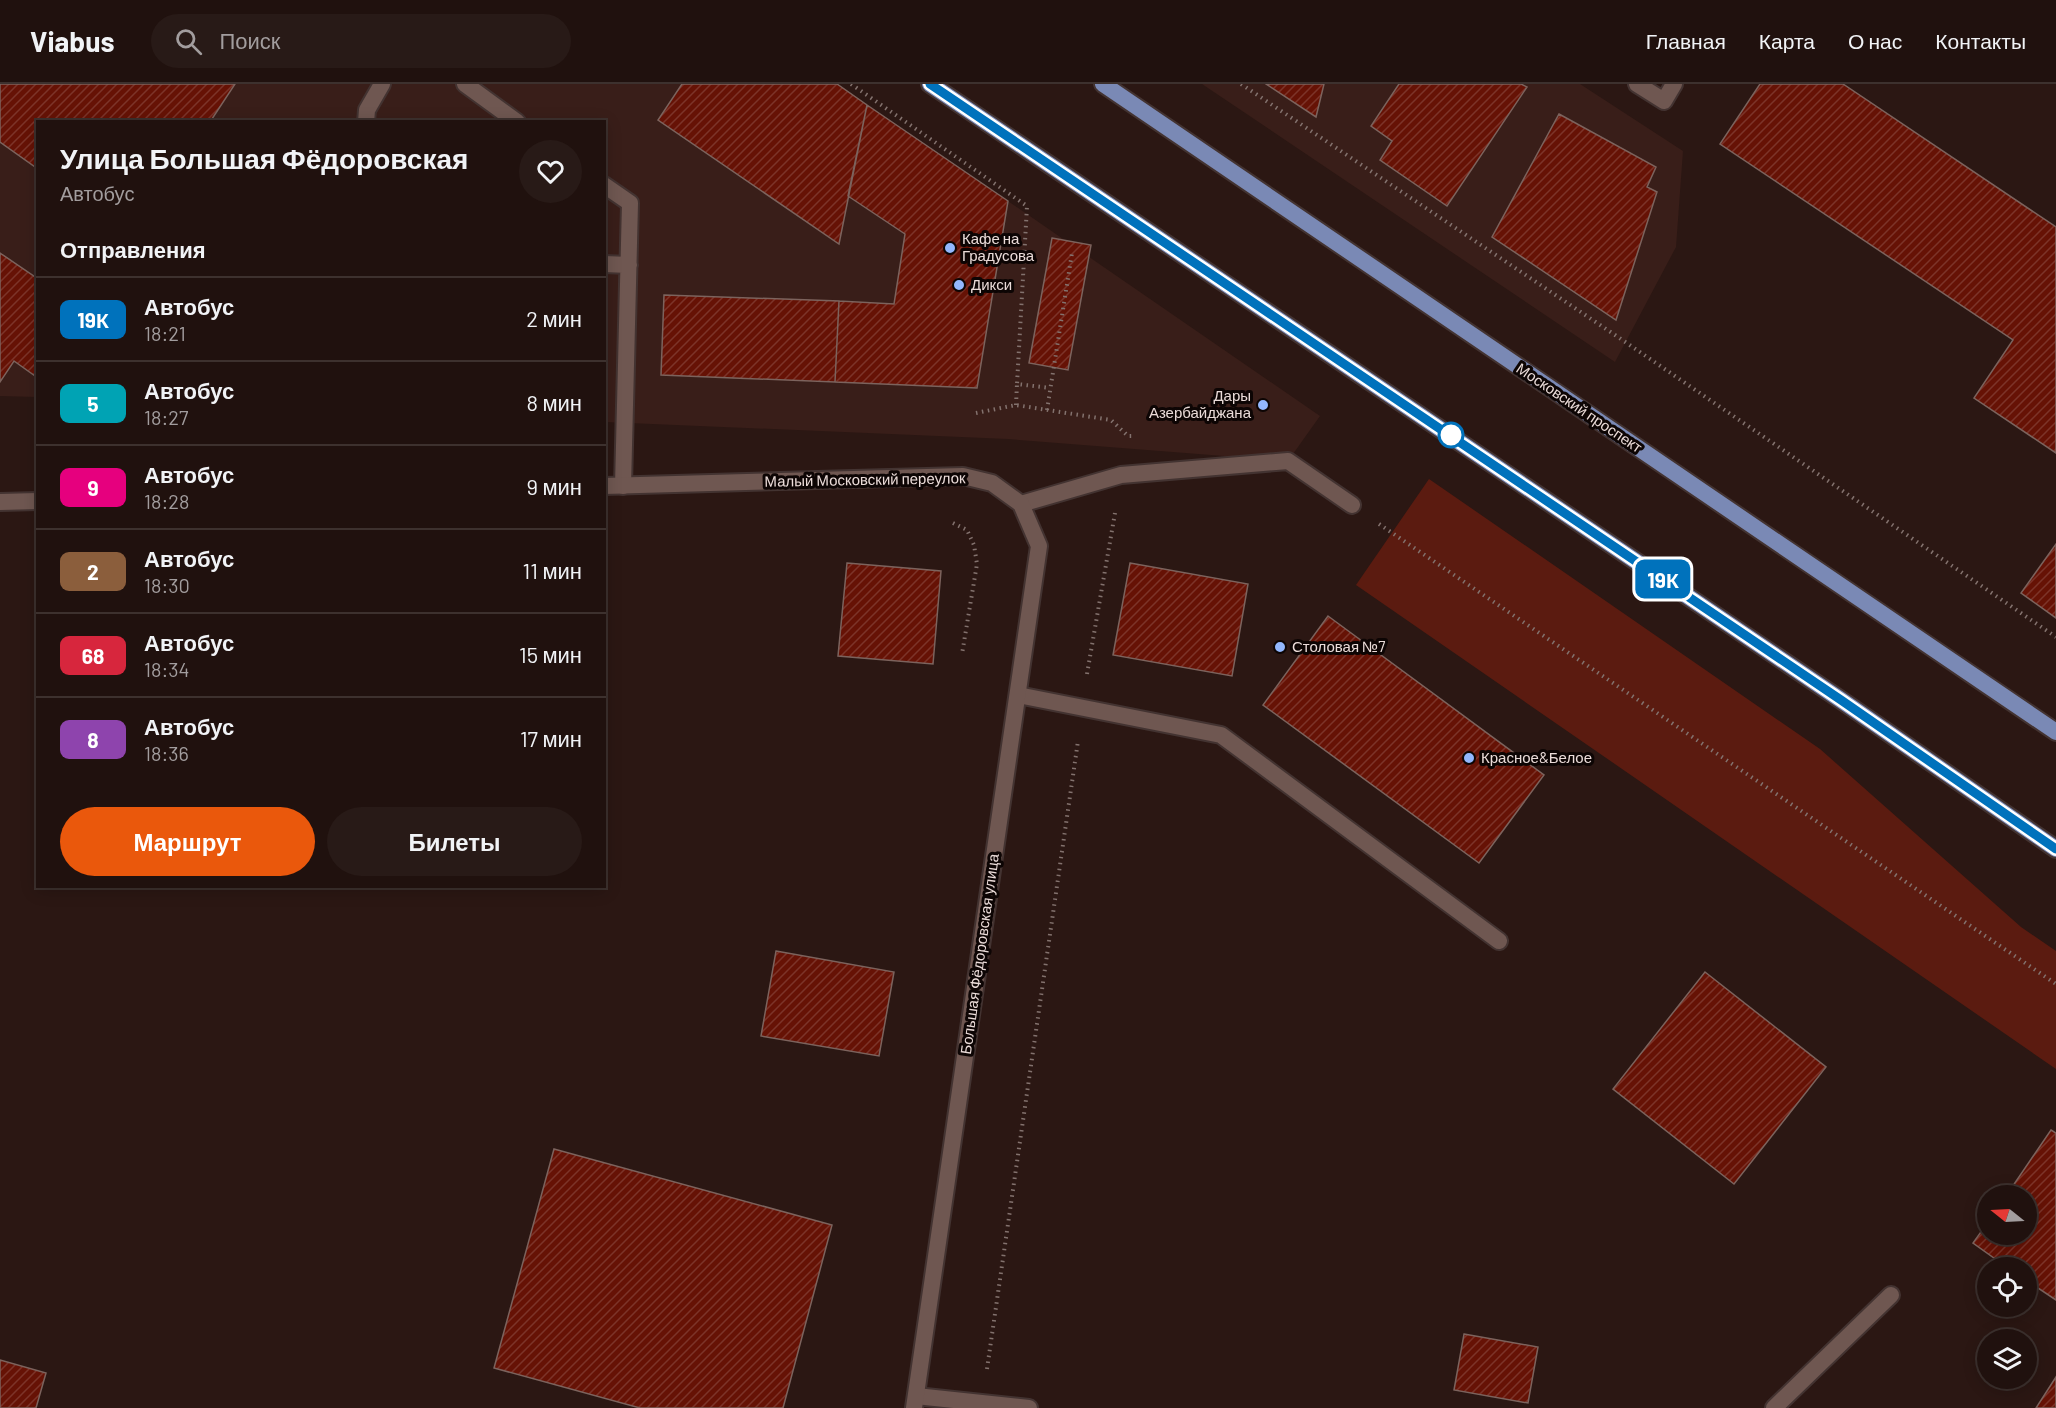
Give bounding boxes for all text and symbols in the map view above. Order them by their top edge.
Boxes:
search box [151,14,571,68]
text: Viabus [30,24,115,58]
icon: search [172,25,205,58]
text: Поиск [220,27,280,53]
text: Главная [1646,28,1726,53]
text: Карта [1759,28,1815,53]
text: О нас [1848,28,1902,53]
text: Контакты [1935,28,2026,53]
button: heart [519,140,582,203]
text: Улица Большая Фёдоровская [60,141,468,175]
text: Автобус [60,181,134,205]
place label: Кафе на Градусова [962,229,1035,264]
text: Отправления [60,236,206,262]
marker: Кафе на Градусова [943,241,957,255]
place label: Дикси [971,275,1012,293]
marker: Дикси [952,278,966,292]
text: Автобус [144,293,234,319]
text: 2 мин [526,305,582,331]
text: 19К [77,307,109,332]
text: 18:21 [144,321,186,345]
street label: Московский проспект [1513,358,1646,456]
text: Автобус [144,377,234,403]
place label: Дары Азербайджана [1149,386,1252,421]
text: 8 мин [527,389,582,415]
text: 5 [87,391,99,416]
marker: Дары Азербайджана [1256,398,1270,412]
text: 18:27 [144,405,188,429]
unlabelled marker [1438,422,1464,448]
text: Автобус [144,461,234,487]
street label: Малый Московский переулок [764,468,966,490]
text: 9 мин [527,473,582,499]
text: 9 [87,475,99,500]
text: 18:28 [144,489,189,513]
text: Автобус [144,545,234,571]
text: 11 мин [523,557,582,583]
text: 2 [87,559,99,584]
line badge: 19К [1628,560,1698,598]
text: 19К [1647,567,1679,592]
text: 18:30 [144,573,190,597]
text: Автобус [144,629,234,655]
place label: Столовая №7 [1292,637,1385,655]
marker: Столовая №7 [1273,640,1287,654]
text: 15 мин [519,641,582,667]
text: 68 [82,643,104,668]
text: 18:34 [144,657,190,681]
text: Автобус [144,713,234,739]
text: 17 мин [520,725,582,751]
text: 8 [87,727,99,752]
text: 18:36 [144,741,189,765]
place label: Красное&Белое [1481,748,1592,766]
marker: Красное&Белое [1462,751,1476,765]
button: Маршрут [60,807,315,876]
button: Билеты [327,807,582,876]
street label: Большая Фёдоровская улица [956,852,1002,1055]
north arrow [1977,1185,2037,1245]
map controls [1977,1185,2037,1389]
button: locate [1977,1257,2037,1317]
button: layers [1977,1329,2037,1389]

